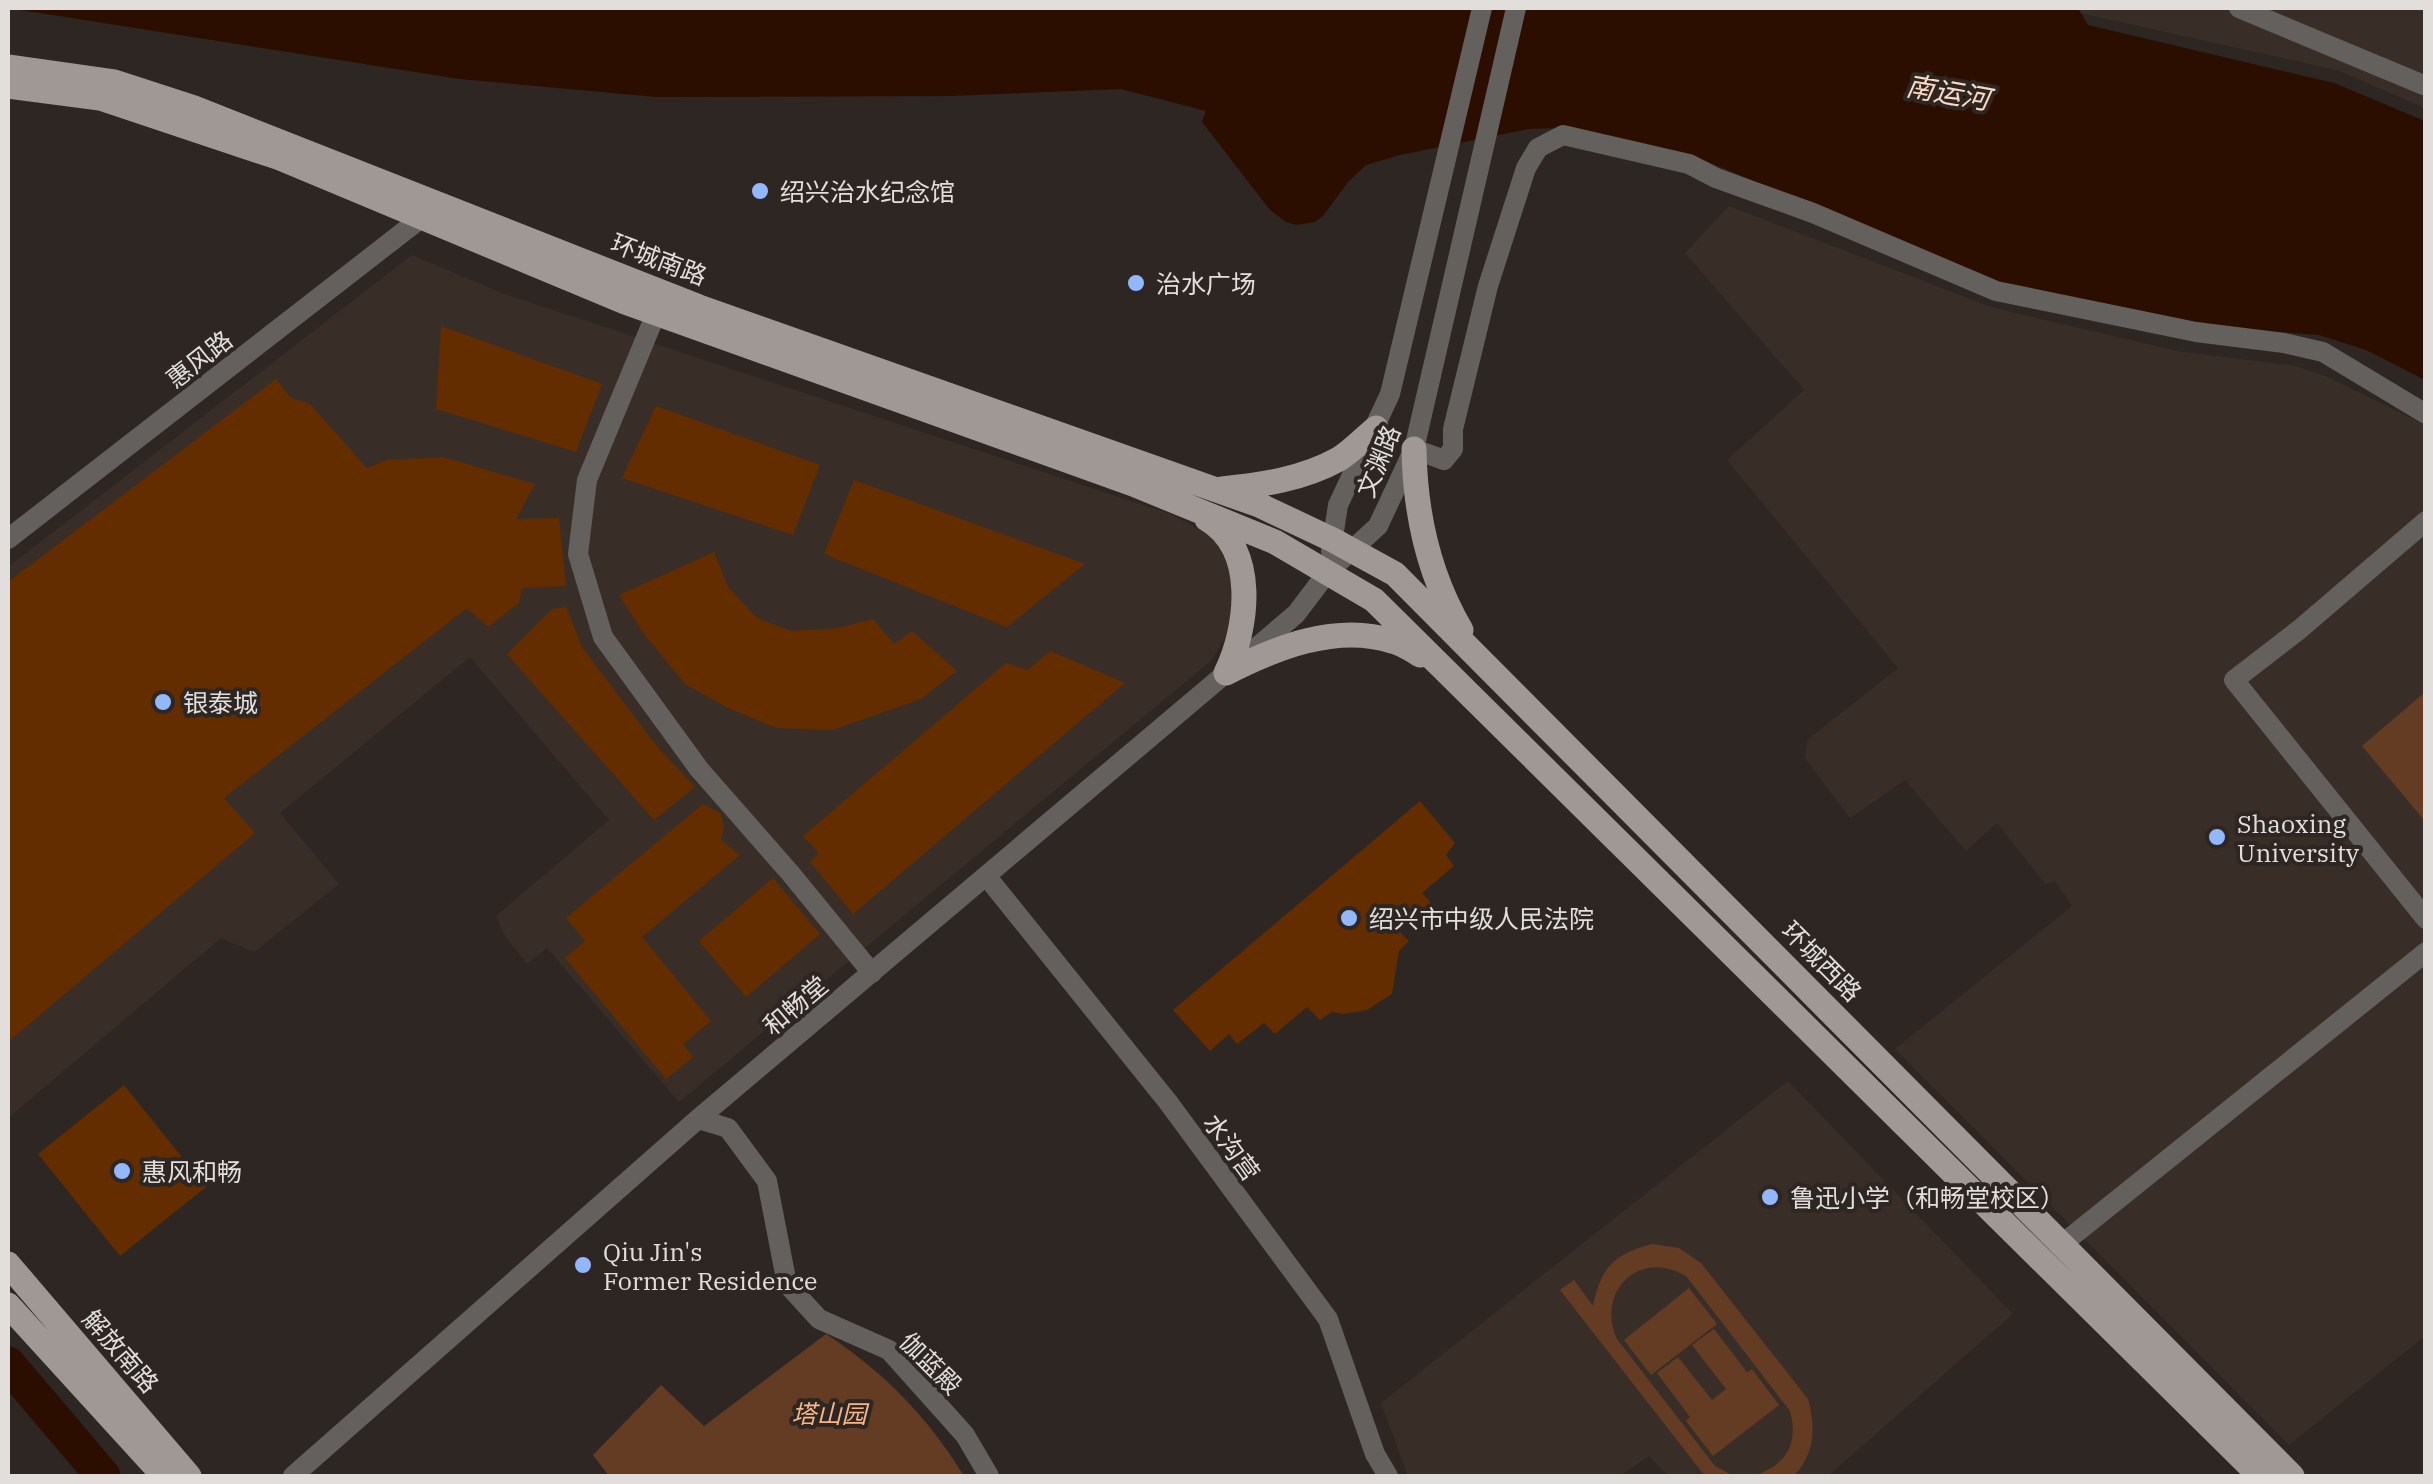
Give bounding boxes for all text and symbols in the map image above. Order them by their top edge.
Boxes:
water label: 南运河 [1903,66,1997,118]
place label: 绍兴治水纪念馆 [780,175,955,208]
marker: 绍兴治水纪念馆 [749,180,771,202]
street label: 环城南路 [606,226,712,292]
place label: 治水广场 [1156,267,1256,300]
marker: 治水广场 [1125,272,1147,294]
street label: 惠风路 [159,323,239,395]
street label: 文渊路 [1349,420,1407,502]
place label: 银泰城 [183,686,258,719]
marker: 银泰城 [152,691,174,713]
place label: Shaoxing University [2237,807,2360,869]
marker: Shaoxing University [2206,826,2228,848]
place label: 绍兴市中级人民法院 [1369,902,1594,935]
marker: 绍兴市中级人民法院 [1338,907,1360,929]
street label: 环城西路 [1775,914,1869,1008]
street label: 和畅堂 [756,968,834,1042]
street label: 水沟营 [1197,1107,1267,1187]
place label: 惠风和畅 [142,1155,242,1188]
marker: 惠风和畅 [111,1160,133,1182]
place label: 鲁迅小学（和畅堂校区） [1790,1181,2065,1214]
marker: 鲁迅小学（和畅堂校区） [1759,1186,1781,1208]
place label: Qiu Jin's Former Residence [603,1235,817,1297]
marker: Qiu Jin's Former Residence [572,1254,594,1276]
street label: 解放南路 [76,1302,166,1400]
street label: 伽蓝殿 [893,1325,969,1401]
park label: 塔山园 [791,1397,869,1430]

